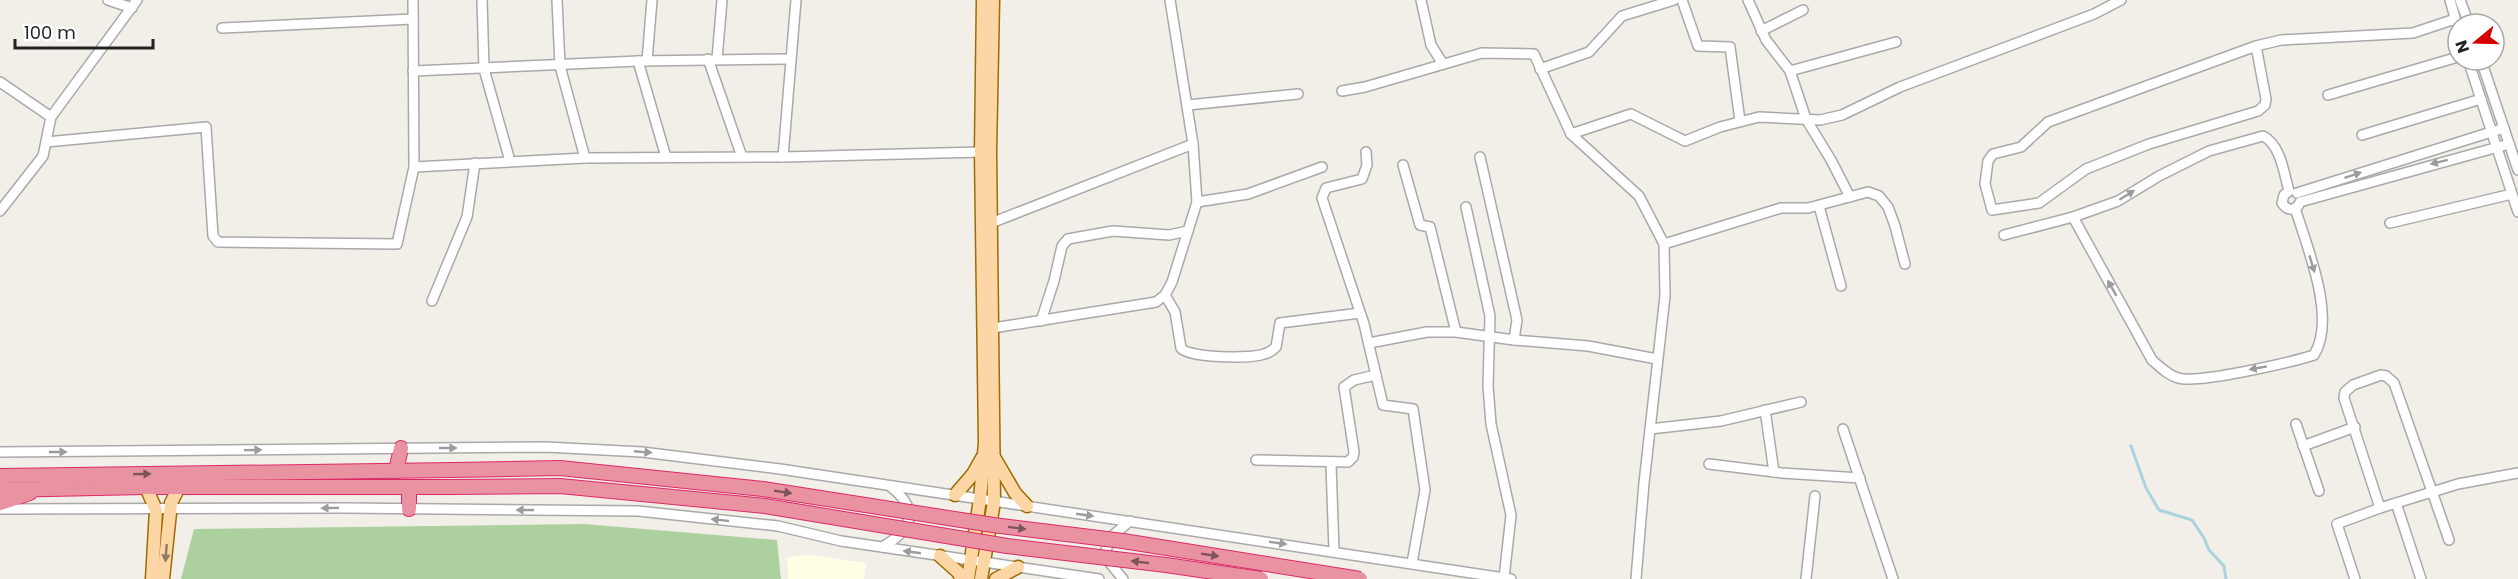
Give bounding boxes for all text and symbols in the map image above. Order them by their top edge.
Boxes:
scale bar [15,12,153,50]
north arrow [2446,12,2506,72]
text: 100 m [24,20,76,45]
text: N [2449,37,2475,56]
one-way arrow [2430,158,2449,168]
one-way arrow [2344,170,2362,179]
one-way arrow [2119,190,2135,201]
one-way arrow [2308,255,2317,273]
one-way arrow [2107,279,2117,296]
one-way arrow [2248,364,2267,373]
one-way arrow [439,443,458,453]
one-way arrow [244,446,263,455]
one-way arrow [49,447,68,457]
one-way arrow [634,447,653,457]
one-way arrow [133,470,152,479]
one-way arrow [774,488,793,497]
one-way arrow [321,503,340,513]
one-way arrow [516,505,535,515]
one-way arrow [1076,510,1095,519]
one-way arrow [710,515,729,525]
one-way arrow [1008,523,1027,533]
one-way arrow [1269,539,1288,548]
one-way arrow [161,543,170,562]
one-way arrow [902,547,921,556]
one-way arrow [1201,551,1220,560]
one-way arrow [1131,557,1150,566]

